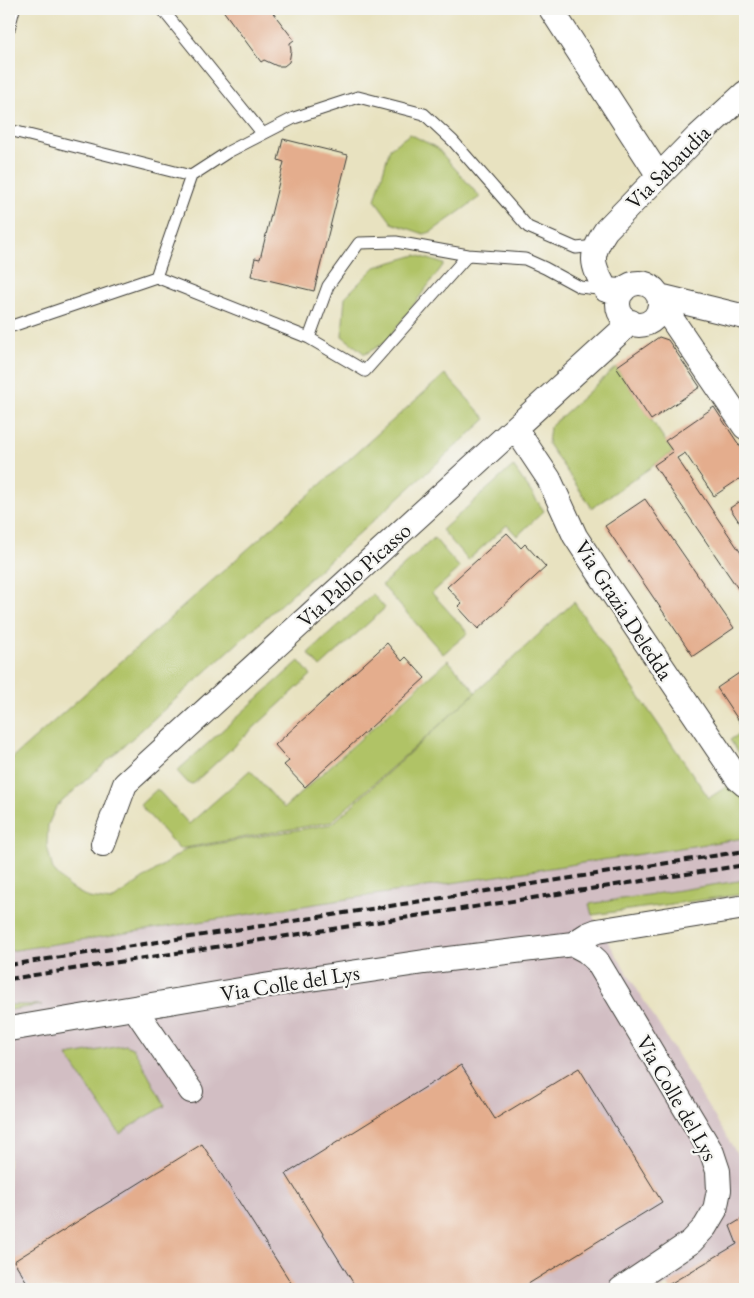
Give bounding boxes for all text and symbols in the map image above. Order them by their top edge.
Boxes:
street label: Via Sabaudia [619,118,717,216]
street label: Via Pablo Picasso [291,516,417,634]
street label: Via Grazia Deledda [568,534,680,686]
street label: Via Colle del Lys [218,958,362,1008]
street label: Via Colle del Lys [629,1030,725,1166]

